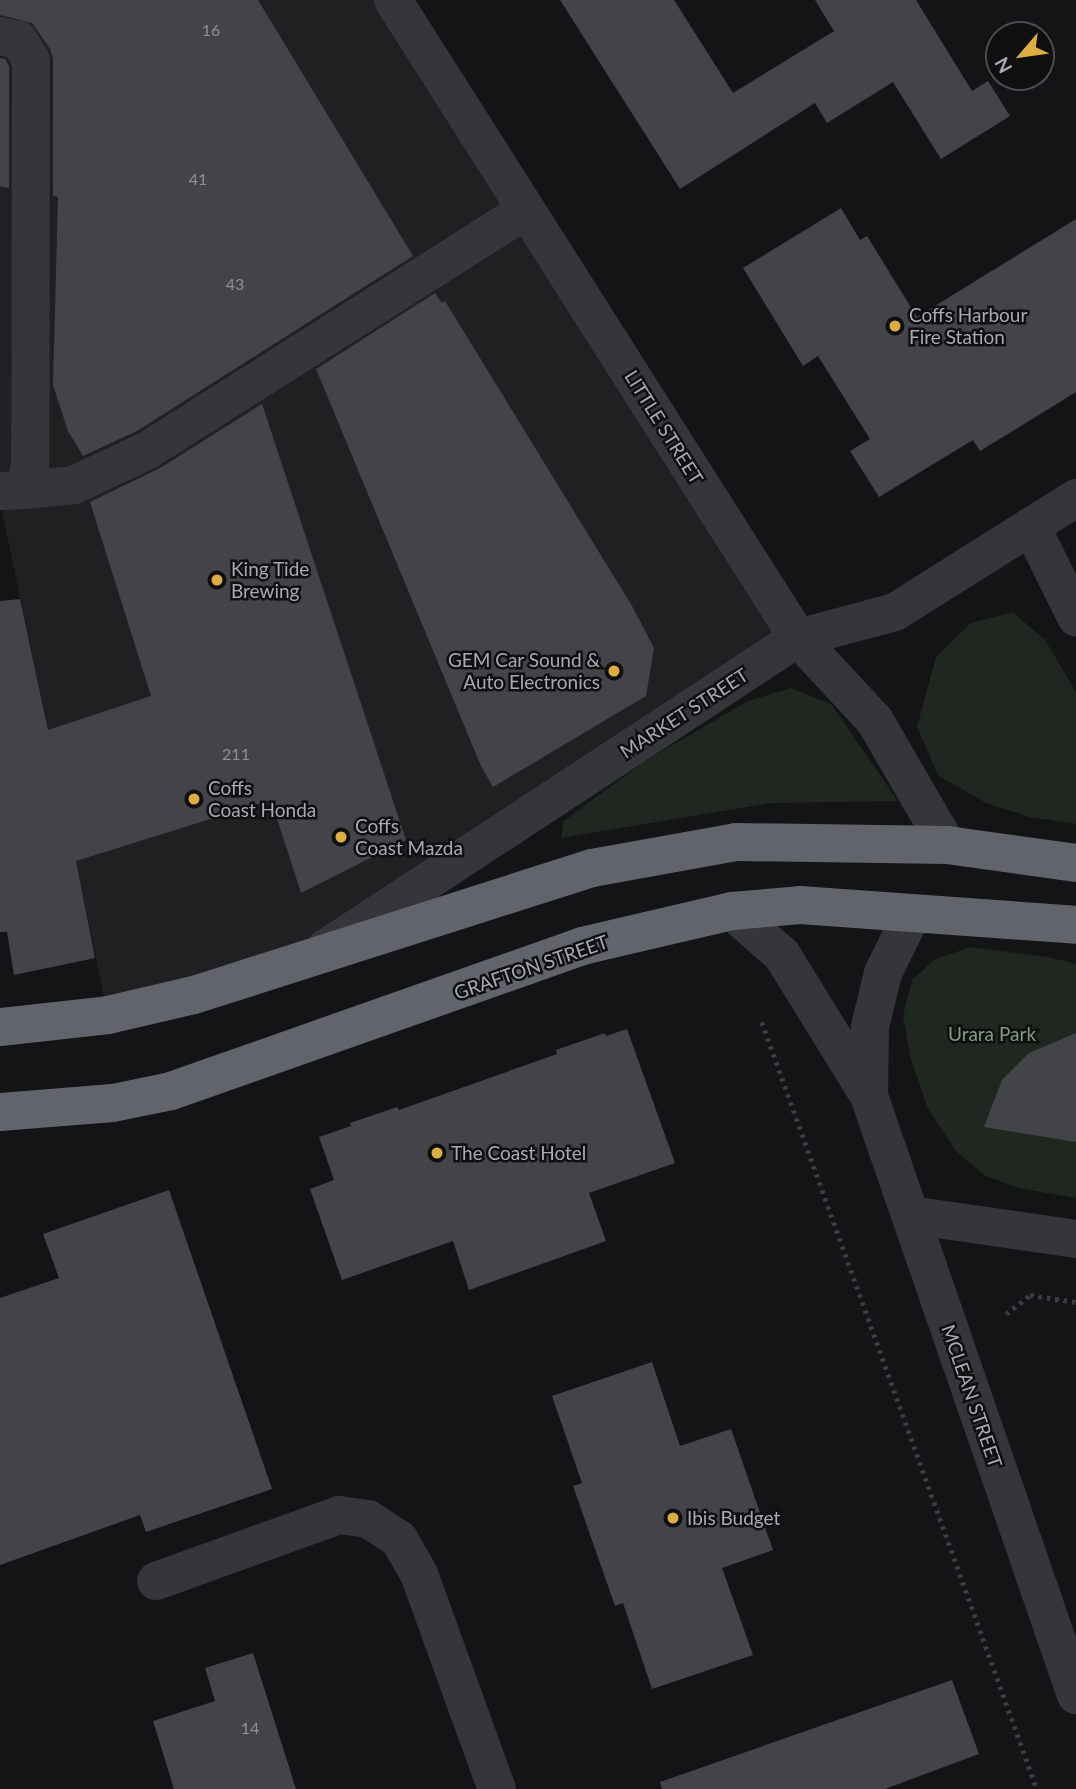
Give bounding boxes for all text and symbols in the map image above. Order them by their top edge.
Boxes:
house number: 16 [202,20,220,40]
north arrow [985,21,1055,91]
text: N [989,53,1017,77]
house number: 41 [189,169,207,189]
house number: 43 [226,274,244,294]
place label: Coffs Harbour Fire Station [909,304,1027,348]
marker: Coffs Harbour Fire Station [887,318,903,334]
street label: LITTLE STREET [620,366,708,488]
place label: King Tide Brewing [231,558,310,602]
marker: King Tide Brewing [209,572,225,588]
place label: GEM Car Sound & Auto Electronics [447,649,600,693]
marker: GEM Car Sound & Auto Electronics [606,663,622,679]
street label: MARKET STREET [615,663,753,763]
house number: 211 [222,744,250,764]
place label: Coffs Coast Honda [208,777,316,821]
marker: Coffs Coast Honda [186,791,202,807]
place label: Coffs Coast Mazda [355,815,463,859]
marker: Coffs Coast Mazda [333,829,349,845]
street label: GRAFTON STREET [451,930,611,1004]
park label: Urara Park [948,1023,1036,1045]
place label: The Coast Hotel [451,1142,586,1164]
marker: The Coast Hotel [429,1145,445,1161]
street label: MCLEAN STREET [937,1321,1007,1471]
place label: Ibis Budget [687,1507,780,1529]
marker: Ibis Budget [665,1510,681,1526]
house number: 14 [241,1718,259,1738]

